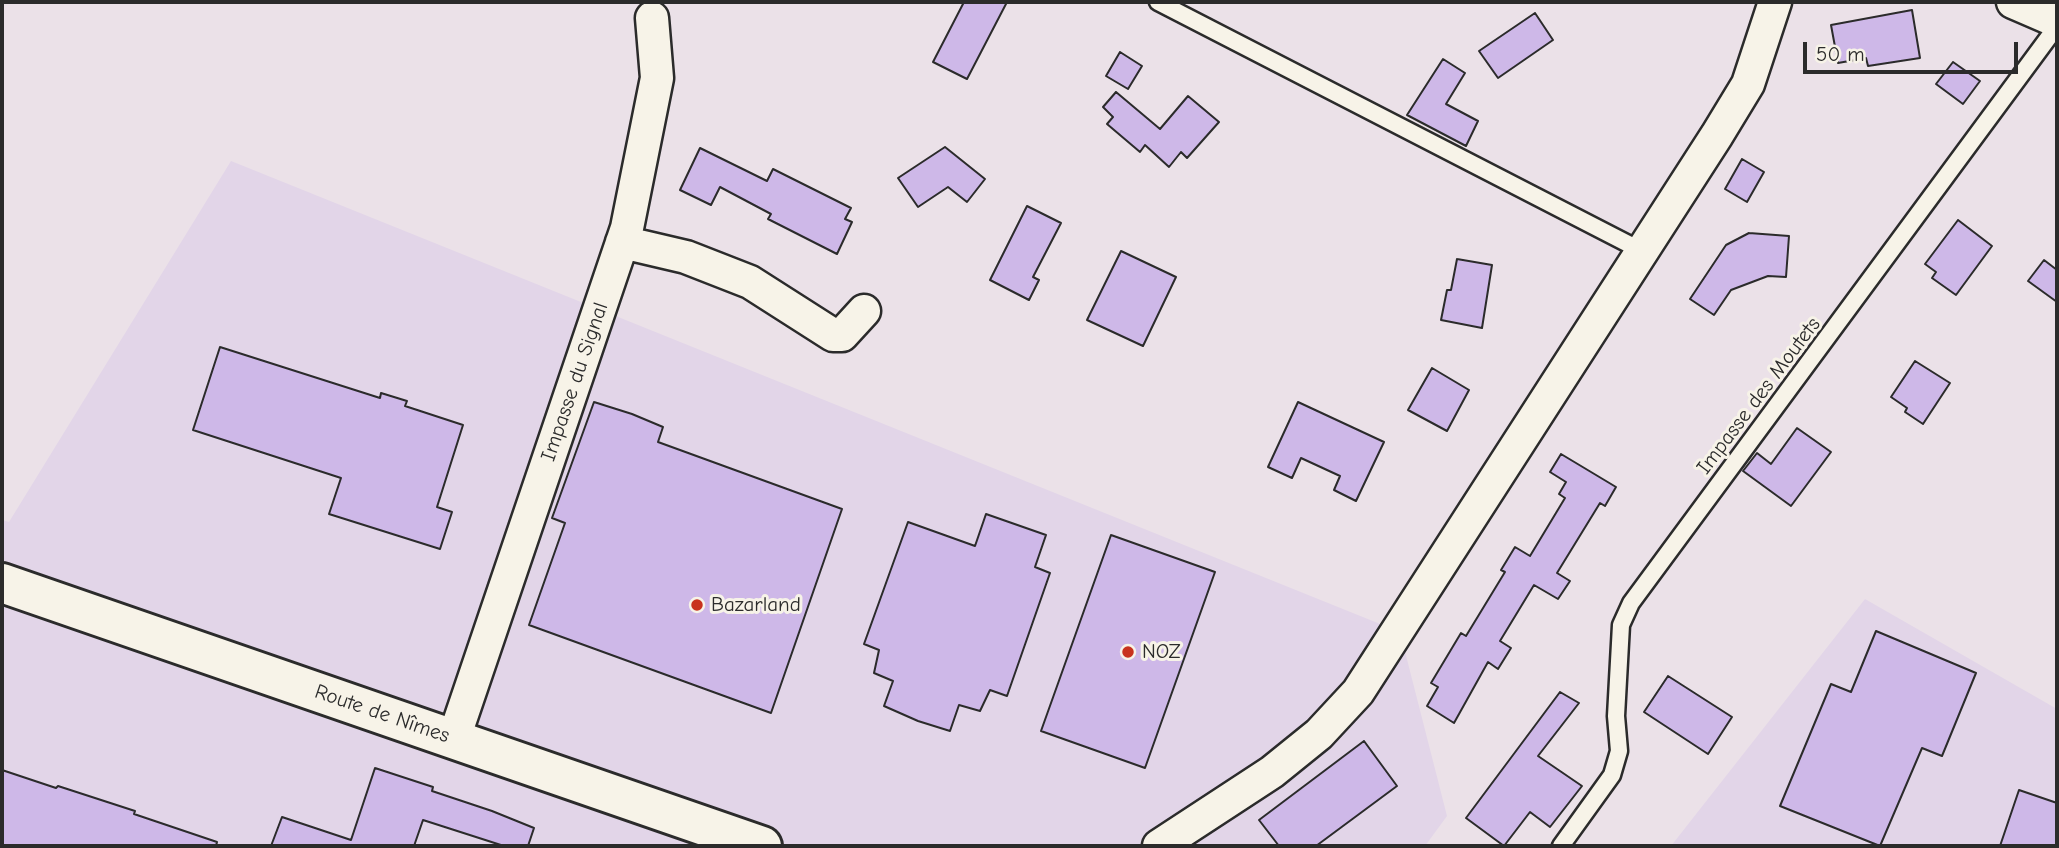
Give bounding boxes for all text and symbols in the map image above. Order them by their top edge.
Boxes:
scale bar [1807,28,2022,72]
text: 50 m [1816,42,1865,66]
street label: Impasse du Signal [536,299,614,465]
street label: Impasse des Moutets [1692,313,1826,479]
place label: Bazarland [711,592,801,618]
marker: Bazarland [689,597,705,613]
place label: NOZ [1142,639,1181,665]
marker: NOZ [1120,644,1136,660]
street label: Route de Nîmes [311,679,453,749]

